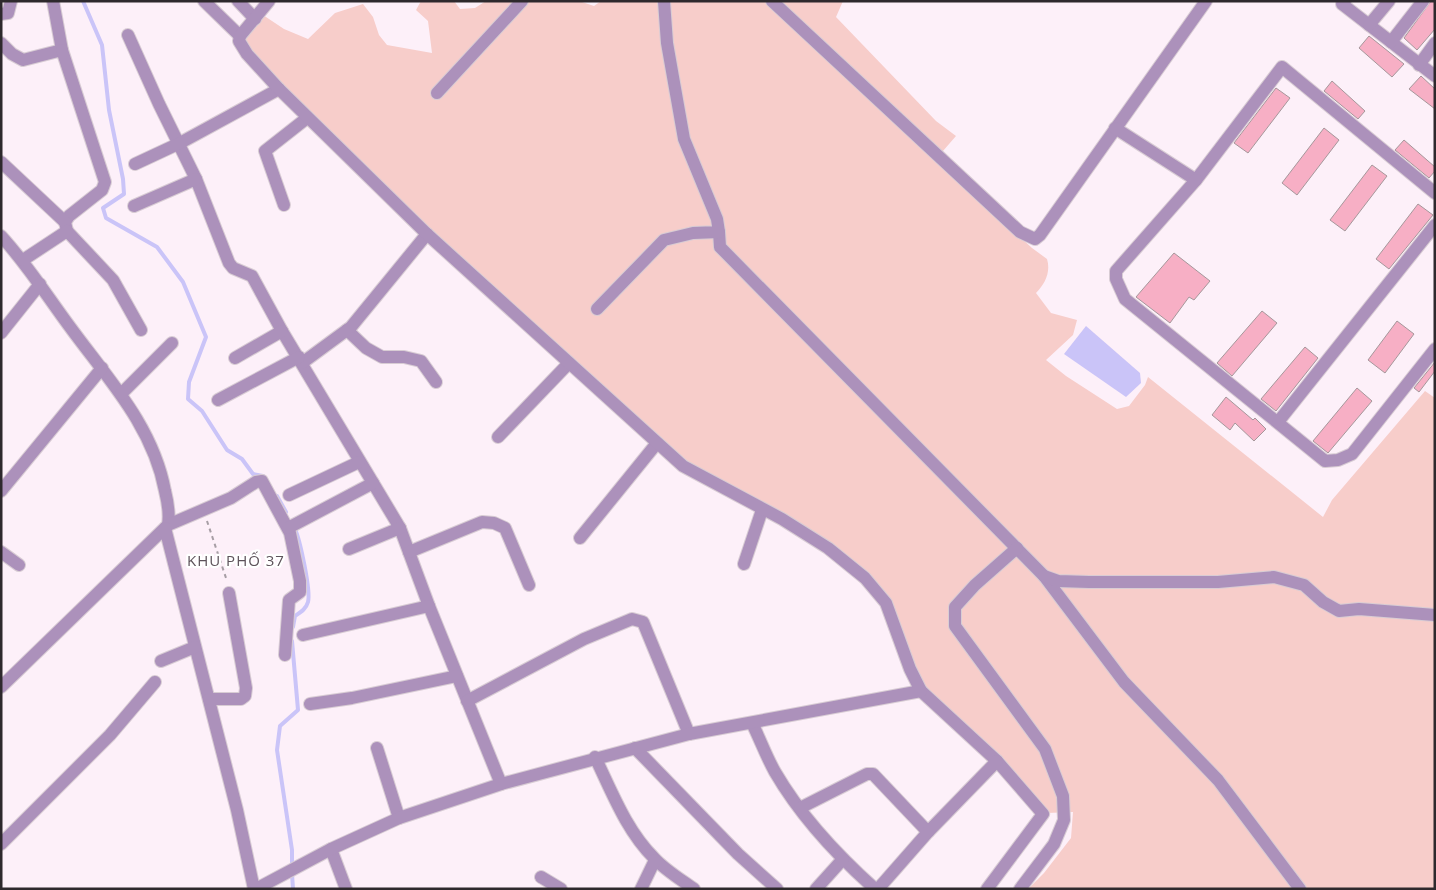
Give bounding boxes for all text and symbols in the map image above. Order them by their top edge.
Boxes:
district label: KHU PHỐ 37 [187,550,285,570]

